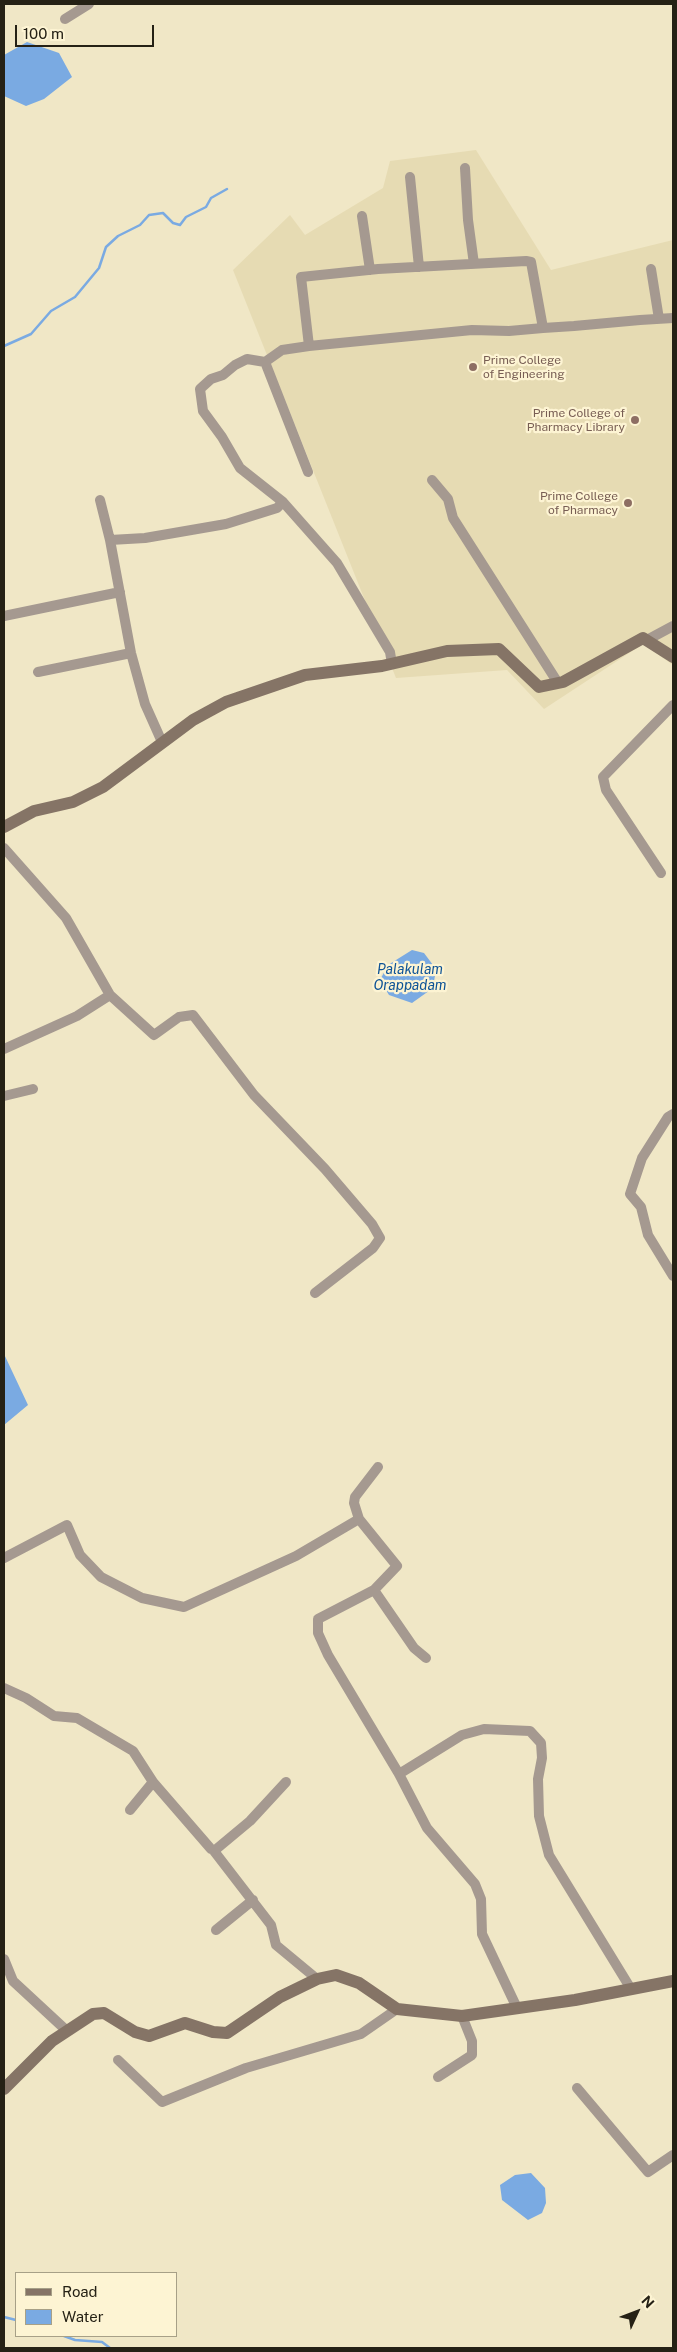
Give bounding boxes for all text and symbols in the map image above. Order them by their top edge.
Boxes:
scale bar [18,15,156,47]
text: 100 m [23,25,64,42]
place label: Prime College of Engineering [483,353,565,381]
marker: Prime College of Engineering [467,361,479,373]
place label: Prime College of Pharmacy Library [527,406,625,434]
marker: Prime College of Pharmacy Library [629,414,641,426]
place label: Prime College of Pharmacy [540,489,618,517]
marker: Prime College of Pharmacy [622,497,634,509]
water label: Palakulam Orappadam [374,962,446,994]
legend [15,2272,178,2337]
text: Road [62,2283,98,2300]
north arrow [612,2287,662,2337]
text: N [638,2292,658,2311]
text: Water [62,2308,104,2325]

